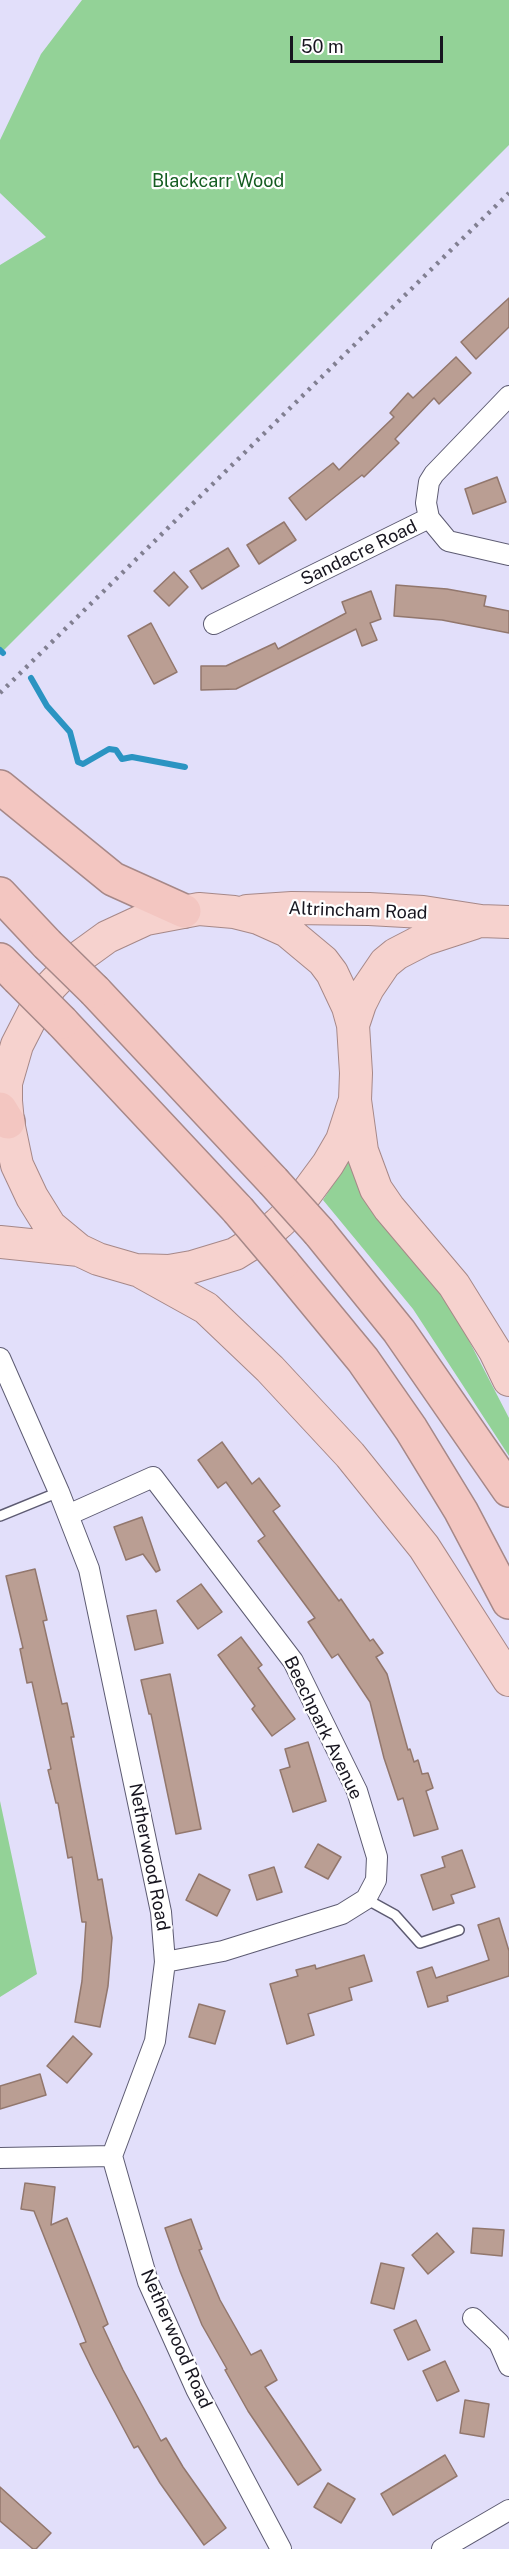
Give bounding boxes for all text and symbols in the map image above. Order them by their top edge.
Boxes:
scale bar [293,24,446,62]
text: 50 m [301,36,344,57]
park label: Blackcarr Wood [152,170,284,192]
street label: Sandacre Road [297,516,421,590]
street label: Altrincham Road [288,898,428,924]
street label: Beechpark Avenue [279,1653,367,1803]
street label: Netherwood Road [124,1781,174,1933]
street label: Netherwood Road [136,2266,216,2412]

